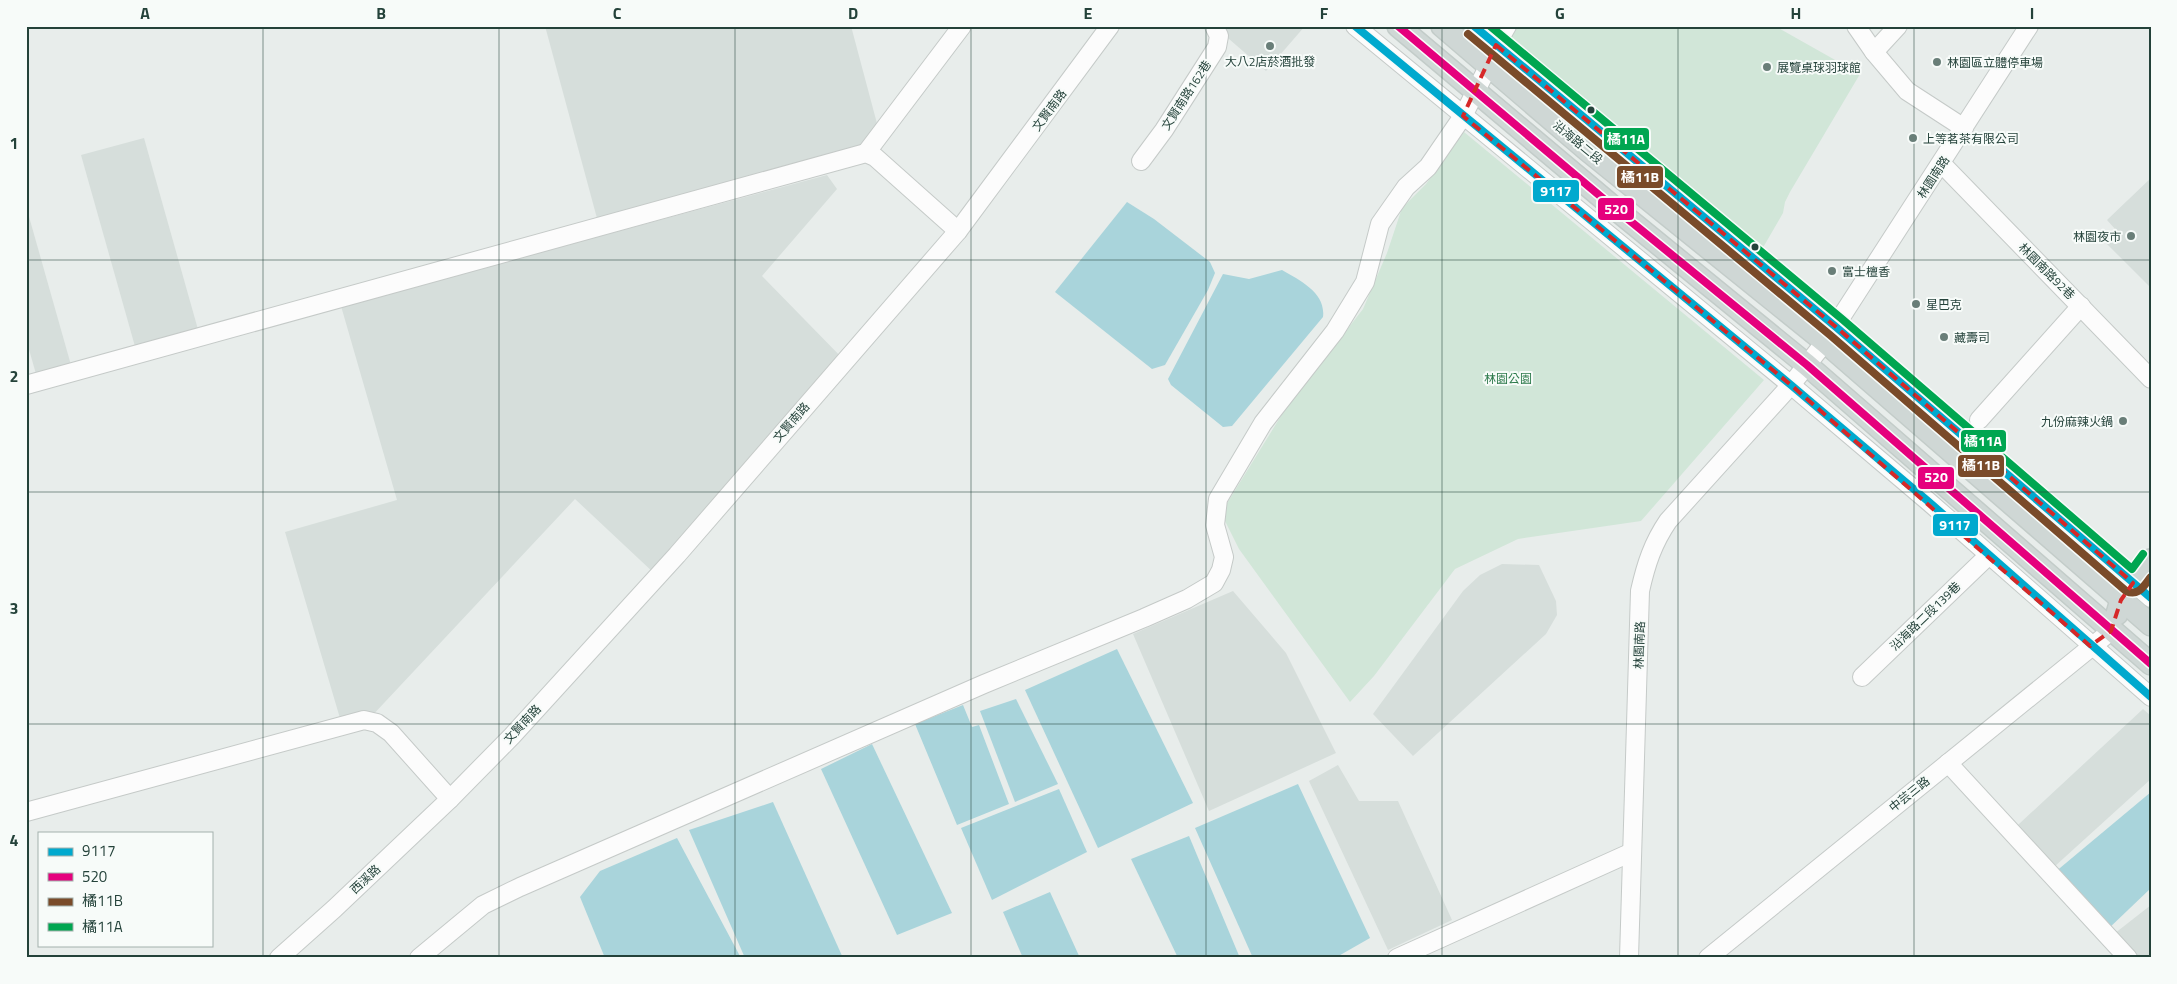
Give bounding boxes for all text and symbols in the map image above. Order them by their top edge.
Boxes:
text: A [140,1,150,25]
text: B [376,1,386,25]
text: C [613,1,622,25]
text: D [848,1,858,25]
text: E [1084,1,1093,25]
text: F [1320,1,1329,25]
text: G [1555,1,1565,25]
text: H [1791,1,1801,25]
text: I [2030,1,2034,25]
marker: 大八2店菸酒批發 [1264,40,1276,52]
place label: 大八2店菸酒批發 [1225,52,1315,71]
place label: 林園區立體停車場 [1947,53,2043,72]
street label: 文賢南路162巷 [1156,56,1216,134]
marker: 林園區立體停車場 [1931,56,1943,68]
place label: 展覽桌球羽球館 [1777,58,1861,77]
marker: 展覽桌球羽球館 [1761,61,1773,73]
street label: 文賢南路 [1027,85,1071,135]
unlabelled marker [1586,105,1596,115]
street label: 沿海路二段 [1549,115,1607,169]
line badge: 橘11A [1603,127,1650,151]
text: 橘11A [1607,128,1646,149]
place label: 上等茗茶有限公司 [1923,129,2019,148]
text: 1 [10,131,18,155]
marker: 上等茗茶有限公司 [1907,132,1919,144]
street label: 林園南路 [1912,152,1954,202]
line badge: 橘11B [1616,165,1664,189]
text: 橘11B [1621,166,1659,187]
line badge: 9117 [1532,179,1580,203]
text: 9117 [1540,180,1572,201]
line badge: 520 [1597,197,1635,221]
text: 520 [1604,198,1628,219]
place label: 林園夜市 [2073,227,2121,246]
marker: 林園夜市 [2125,230,2137,242]
street label: 林園南路92巷 [2014,238,2080,304]
unlabelled marker [1750,242,1760,252]
place label: 富士檀香 [1842,262,1890,281]
marker: 富士檀香 [1826,265,1838,277]
place label: 星巴克 [1926,295,1962,314]
marker: 星巴克 [1910,298,1922,310]
place label: 藏壽司 [1954,328,1990,347]
marker: 藏壽司 [1938,331,1950,343]
text: 2 [10,364,18,388]
park label: 林園公園 [1484,369,1532,388]
street label: 文賢南路 [768,398,814,446]
place label: 九份麻辣火鍋 [2041,412,2113,431]
marker: 九份麻辣火鍋 [2117,415,2129,427]
line badge: 橘11A [1960,429,2007,453]
text: 橘11A [1964,430,2003,451]
line badge: 橘11B [1957,454,2005,478]
text: 橘11B [1962,454,2000,475]
line badge: 520 [1917,466,1955,490]
text: 520 [1924,466,1948,487]
line badge: 9117 [1932,513,1979,537]
text: 9117 [1939,514,1971,535]
street label: 沿海路二段139巷 [1885,577,1965,655]
text: 3 [10,596,18,620]
street label: 林園南路 [1629,621,1649,669]
street label: 文賢南路 [499,700,545,748]
street label: 中芸三路 [1884,772,1934,816]
text: 4 [10,828,19,852]
legend [38,832,212,946]
text: 9117 [82,839,116,862]
street label: 西溪路 [345,860,385,898]
text: 520 [82,865,107,888]
text: 橘11B [82,889,123,912]
text: 橘11A [82,915,123,938]

